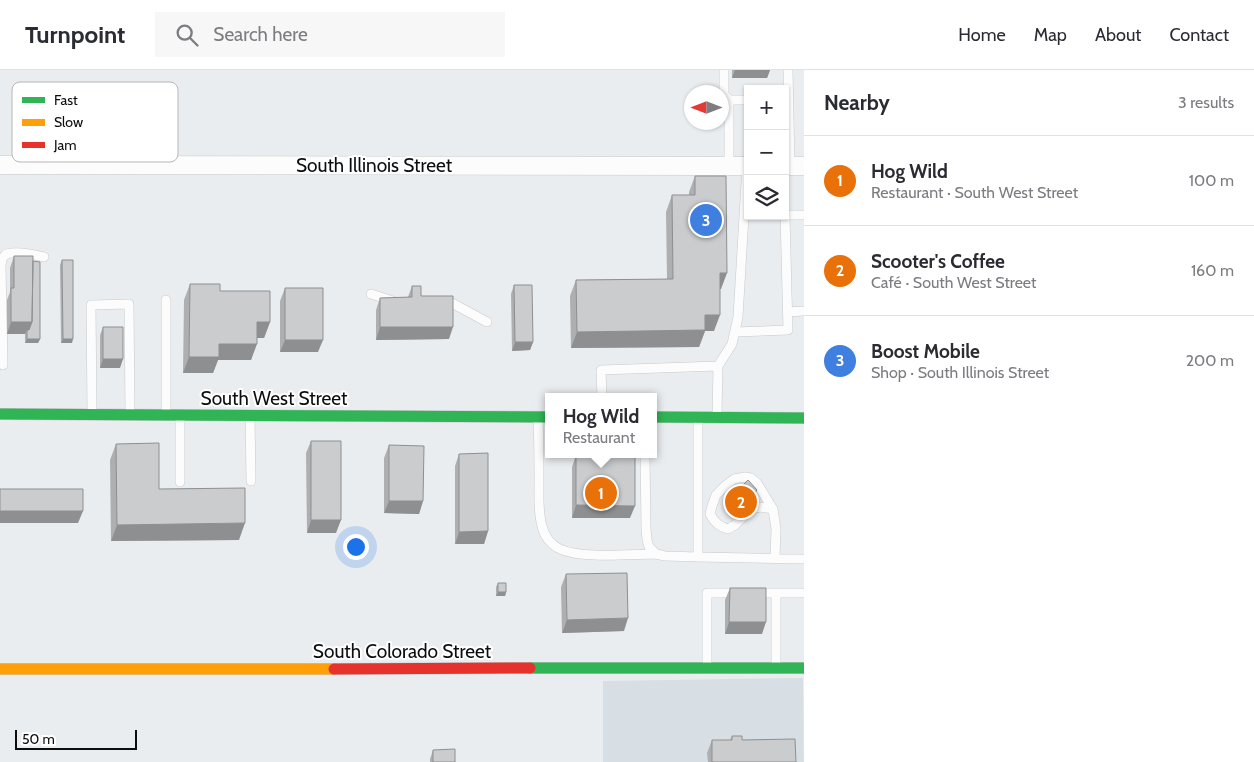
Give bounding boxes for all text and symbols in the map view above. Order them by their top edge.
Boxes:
search box [155,12,505,57]
text: Turnpoint [25,20,125,49]
icon: search [173,21,201,49]
text: Search here [213,23,308,46]
text: Home [958,24,1006,46]
text: Map [1034,24,1067,46]
text: About [1095,24,1141,46]
text: Contact [1169,24,1229,46]
legend [12,82,178,162]
north arrow [684,85,729,130]
map controls [744,85,789,220]
button: + [744,85,789,130]
text: Nearby [824,90,890,115]
text: Fast [54,91,78,109]
text: 3 results [1178,93,1234,112]
text: Slow [54,113,83,131]
button: − [744,130,789,175]
text: Jam [53,136,76,154]
street label: South Illinois Street [296,154,453,177]
text: Hog Wild [871,160,948,183]
text: 1 [837,171,843,190]
text: 100 m [1189,171,1234,190]
button: layers [744,175,789,220]
text: Restaurant · South West Street [871,183,1078,202]
pin: 3 [690,201,722,239]
text: Scooter's Coffee [871,250,1005,273]
text: 2 [836,261,844,280]
text: 160 m [1191,261,1234,280]
text: Café · South West Street [871,273,1036,292]
text: Boost Mobile [871,340,980,363]
text: 3 [836,351,844,370]
text: 200 m [1186,351,1234,370]
text: Shop · South Illinois Street [871,363,1049,382]
street label: South West Street [201,387,348,410]
popup [545,393,657,458]
text: Hog Wild [563,405,639,428]
text: Restaurant [563,428,635,447]
pin: 1 [585,474,617,512]
pin: 2 [725,483,757,521]
your location [343,534,369,560]
street label: South Colorado Street [313,640,492,663]
scale bar [15,727,138,750]
text: 50 m [22,730,55,748]

